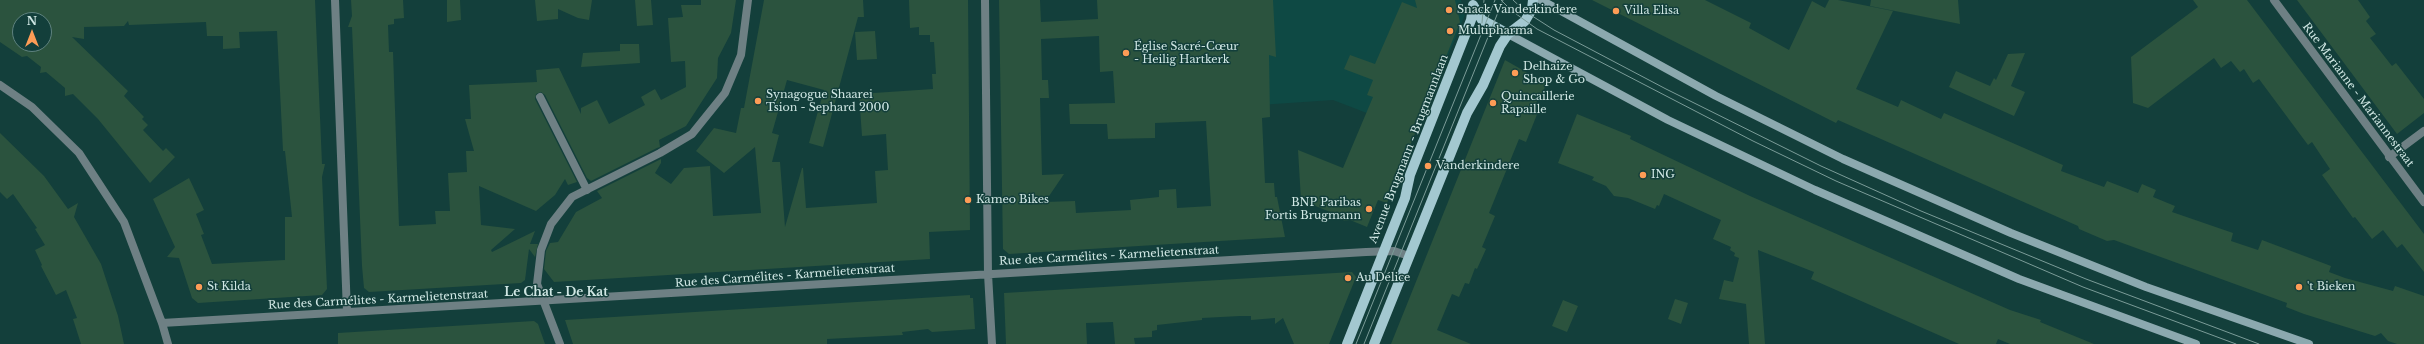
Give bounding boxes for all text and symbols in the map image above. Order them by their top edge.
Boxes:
place label: Snack Vanderkindere [1457,3,1577,17]
place label: Villa Elisa [1624,4,1679,18]
marker: Snack Vanderkindere [1444,5,1454,15]
marker: Villa Elisa [1611,6,1621,16]
north arrow [12,12,52,52]
text: N [27,14,37,28]
street label: Rue Marianne - Mariannestraat [2299,20,2417,170]
place label: Multipharma [1458,24,1533,38]
marker: Multipharma [1445,26,1455,36]
place label: Église Sacré-Cœur - Heilig Hartkerk [1134,40,1239,66]
marker: Église Sacré-Cœur - Heilig Hartkerk [1121,48,1131,58]
street label: Avenue Brugmann - Brugmannlaan [1367,53,1451,245]
place label: Delhaize Shop & Go [1523,60,1585,86]
marker: Delhaize Shop & Go [1510,68,1520,78]
place label: Synagogue Shaarei Tsion - Sephard 2000 [766,88,889,114]
place label: Quincaillerie Rapaille [1501,90,1575,116]
marker: Synagogue Shaarei Tsion - Sephard 2000 [753,96,763,106]
marker: Quincaillerie Rapaille [1488,98,1498,108]
place label: Vanderkindere [1436,159,1519,173]
marker: Vanderkindere [1423,161,1433,171]
place label: ING [1651,168,1675,182]
marker: ING [1638,170,1648,180]
place label: Kameo Bikes [976,193,1049,207]
marker: Kameo Bikes [963,195,973,205]
place label: BNP Paribas Fortis Brugmann [1265,196,1361,222]
marker: BNP Paribas Fortis Brugmann [1364,204,1374,214]
street label: Rue des Carmélites - Karmelietenstraat [999,244,1219,268]
street label: Rue des Carmélites - Karmelietenstraat [675,262,895,290]
place label: Au Délice [1356,271,1410,285]
marker: Au Délice [1343,273,1353,283]
place label: St Kilda [207,280,251,294]
place label: 't Bieken [2307,280,2355,294]
marker: St Kilda [194,282,204,292]
marker: 't Bieken [2294,282,2304,292]
district label: Le Chat - De Kat [504,286,608,300]
street label: Rue des Carmélites - Karmelietenstraat [268,288,488,312]

